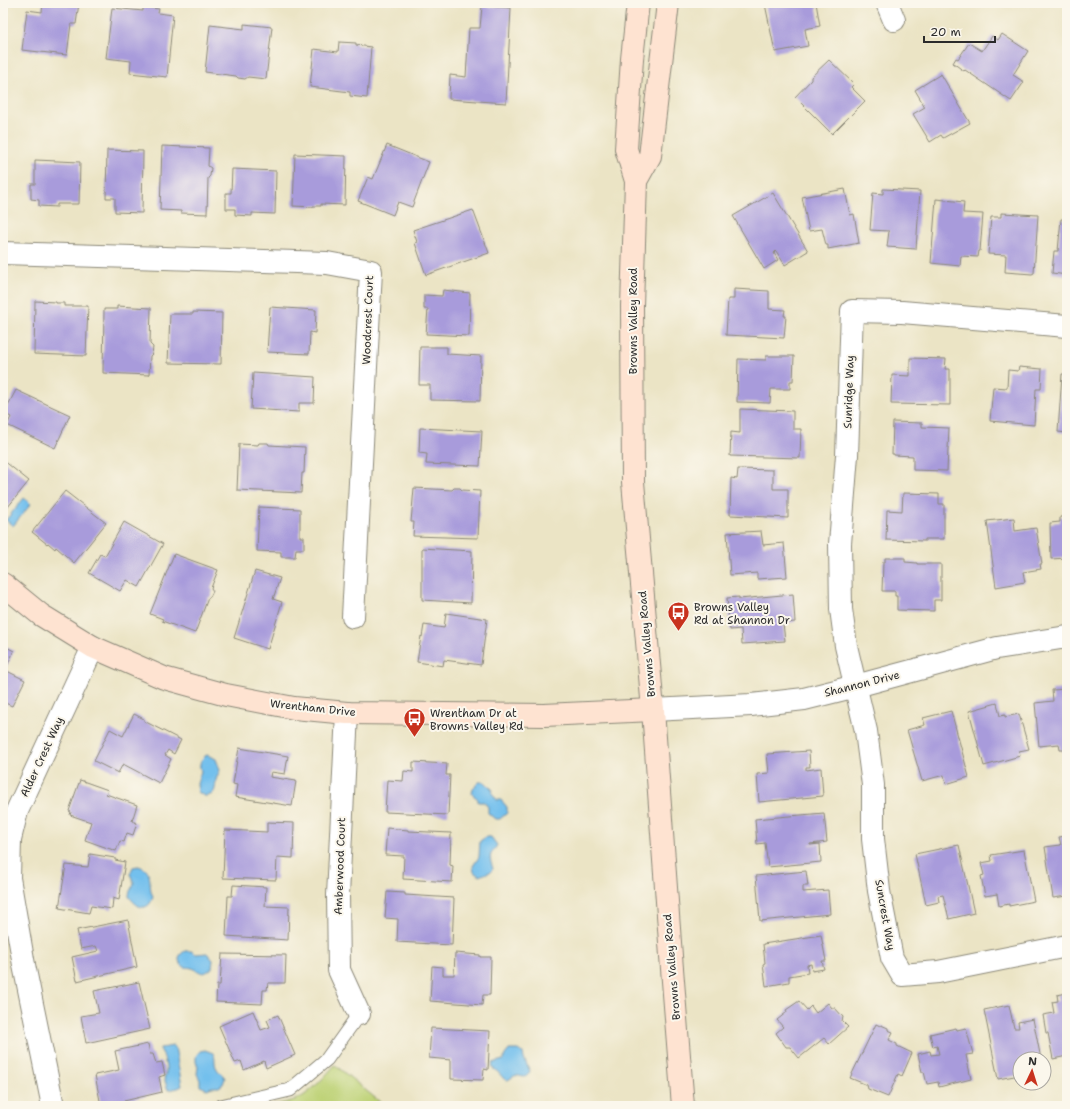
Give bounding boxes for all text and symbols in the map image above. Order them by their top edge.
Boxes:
scale bar [924,18,995,44]
text: 20 m [930,24,961,40]
street label: Browns Valley Road [626,268,641,374]
street label: Woodcrest Court [359,275,377,365]
street label: Sunridge Way [840,355,858,429]
street label: Browns Valley Road [635,590,659,698]
bus stop icon: Browns Valley Rd at Shannon Dr [665,600,691,633]
place label: Browns Valley Rd at Shannon Dr [694,600,790,628]
street label: Shannon Drive [823,667,901,701]
street label: Wrentham Drive [269,696,357,720]
bus stop icon: Wrentham Dr at Browns Valley Rd [402,706,428,739]
place label: Wrentham Dr at Browns Valley Rd [430,706,523,734]
street label: Alder Crest Way [17,714,67,800]
street label: Amberwood Court [331,817,349,915]
street label: Suncrest Way [871,878,899,952]
street label: Browns Valley Road [660,913,684,1021]
north arrow [1012,1051,1052,1091]
text: N [1028,1054,1038,1069]

